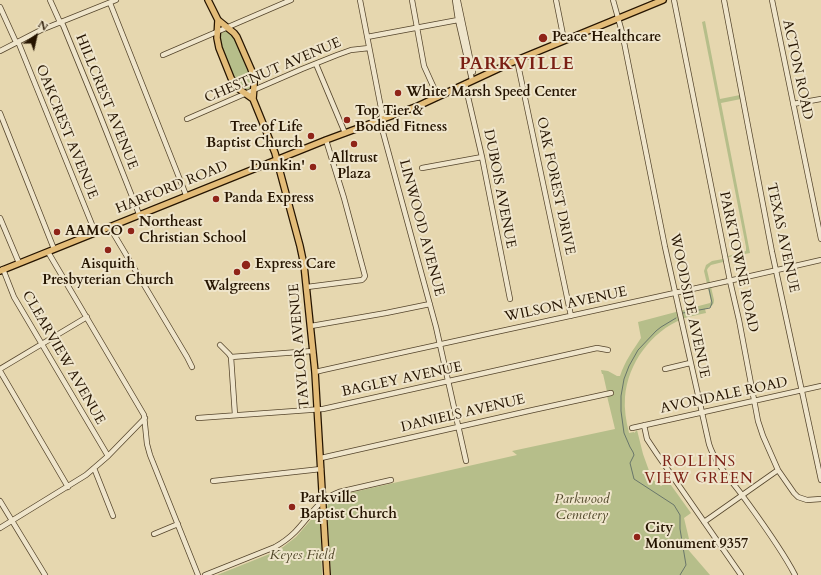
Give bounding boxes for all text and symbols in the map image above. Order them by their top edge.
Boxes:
north arrow [16,16,56,56]
text: N [35,17,51,35]
street label: ACTON ROAD [778,18,816,122]
place label: Peace Healthcare [552,30,661,46]
street label: HILLCREST AVENUE [71,32,141,172]
marker: Peace Healthcare [537,32,549,44]
street label: CHESTNUT AVENUE [202,35,344,107]
district label: PARKVILLE [459,54,575,76]
street label: OAKCREST AVENUE [31,62,101,202]
place label: White Marsh Speed Center [406,85,577,101]
marker: White Marsh Speed Center [393,88,403,98]
place label: Top Tier & Bodied Fitness [355,104,447,136]
marker: Top Tier & Bodied Fitness [342,115,352,125]
street label: OAK FOREST DRIVE [532,116,578,256]
place label: Tree of Life Baptist Church [206,120,303,152]
street label: DUBOIS AVENUE [479,128,519,250]
marker: Tree of Life Baptist Church [306,131,316,141]
marker: Alltrust Plaza [349,139,359,149]
place label: Alltrust Plaza [330,151,378,184]
street label: HARFORD ROAD [113,158,231,218]
street label: LINWOOD AVENUE [395,158,447,298]
place label: Dunkin' [250,159,305,175]
marker: Dunkin' [308,162,318,172]
street label: TEXAS AVENUE [762,182,802,294]
street label: PARKTOWNE ROAD [715,190,761,334]
place label: Panda Express [224,191,314,207]
marker: Panda Express [211,194,221,204]
place label: Northeast Christian School [139,215,246,248]
place label: AAMCO [65,224,123,240]
marker: Northeast Christian School [126,226,136,236]
marker: AAMCO [52,227,62,237]
street label: WOODSIDE AVENUE [665,232,713,380]
marker: Aisquith Presbyterian Church [103,245,113,255]
place label: Aisquith Presbyterian Church [42,257,174,290]
place label: Express Care [255,257,336,273]
marker: Express Care [240,259,252,271]
marker: Walgreens [232,267,242,277]
place label: Walgreens [204,279,270,295]
street label: TAYLOR AVENUE [286,283,314,409]
street label: WILSON AVENUE [503,284,629,326]
street label: CLEARVIEW AVENUE [18,288,108,428]
street label: BAGLEY AVENUE [340,359,464,401]
street label: AVONDALE ROAD [659,374,789,418]
street label: DANIELS AVENUE [399,392,527,436]
district label: ROLLINS VIEW GREEN [644,454,754,489]
place label: Parkville Baptist Church [300,491,397,524]
park label: Parkwood Cemetery [554,492,610,524]
marker: Parkville Baptist Church [287,502,297,512]
place label: City Monument 9357 [645,521,748,554]
marker: City Monument 9357 [632,532,642,542]
park label: Keyes Field [270,548,334,564]

